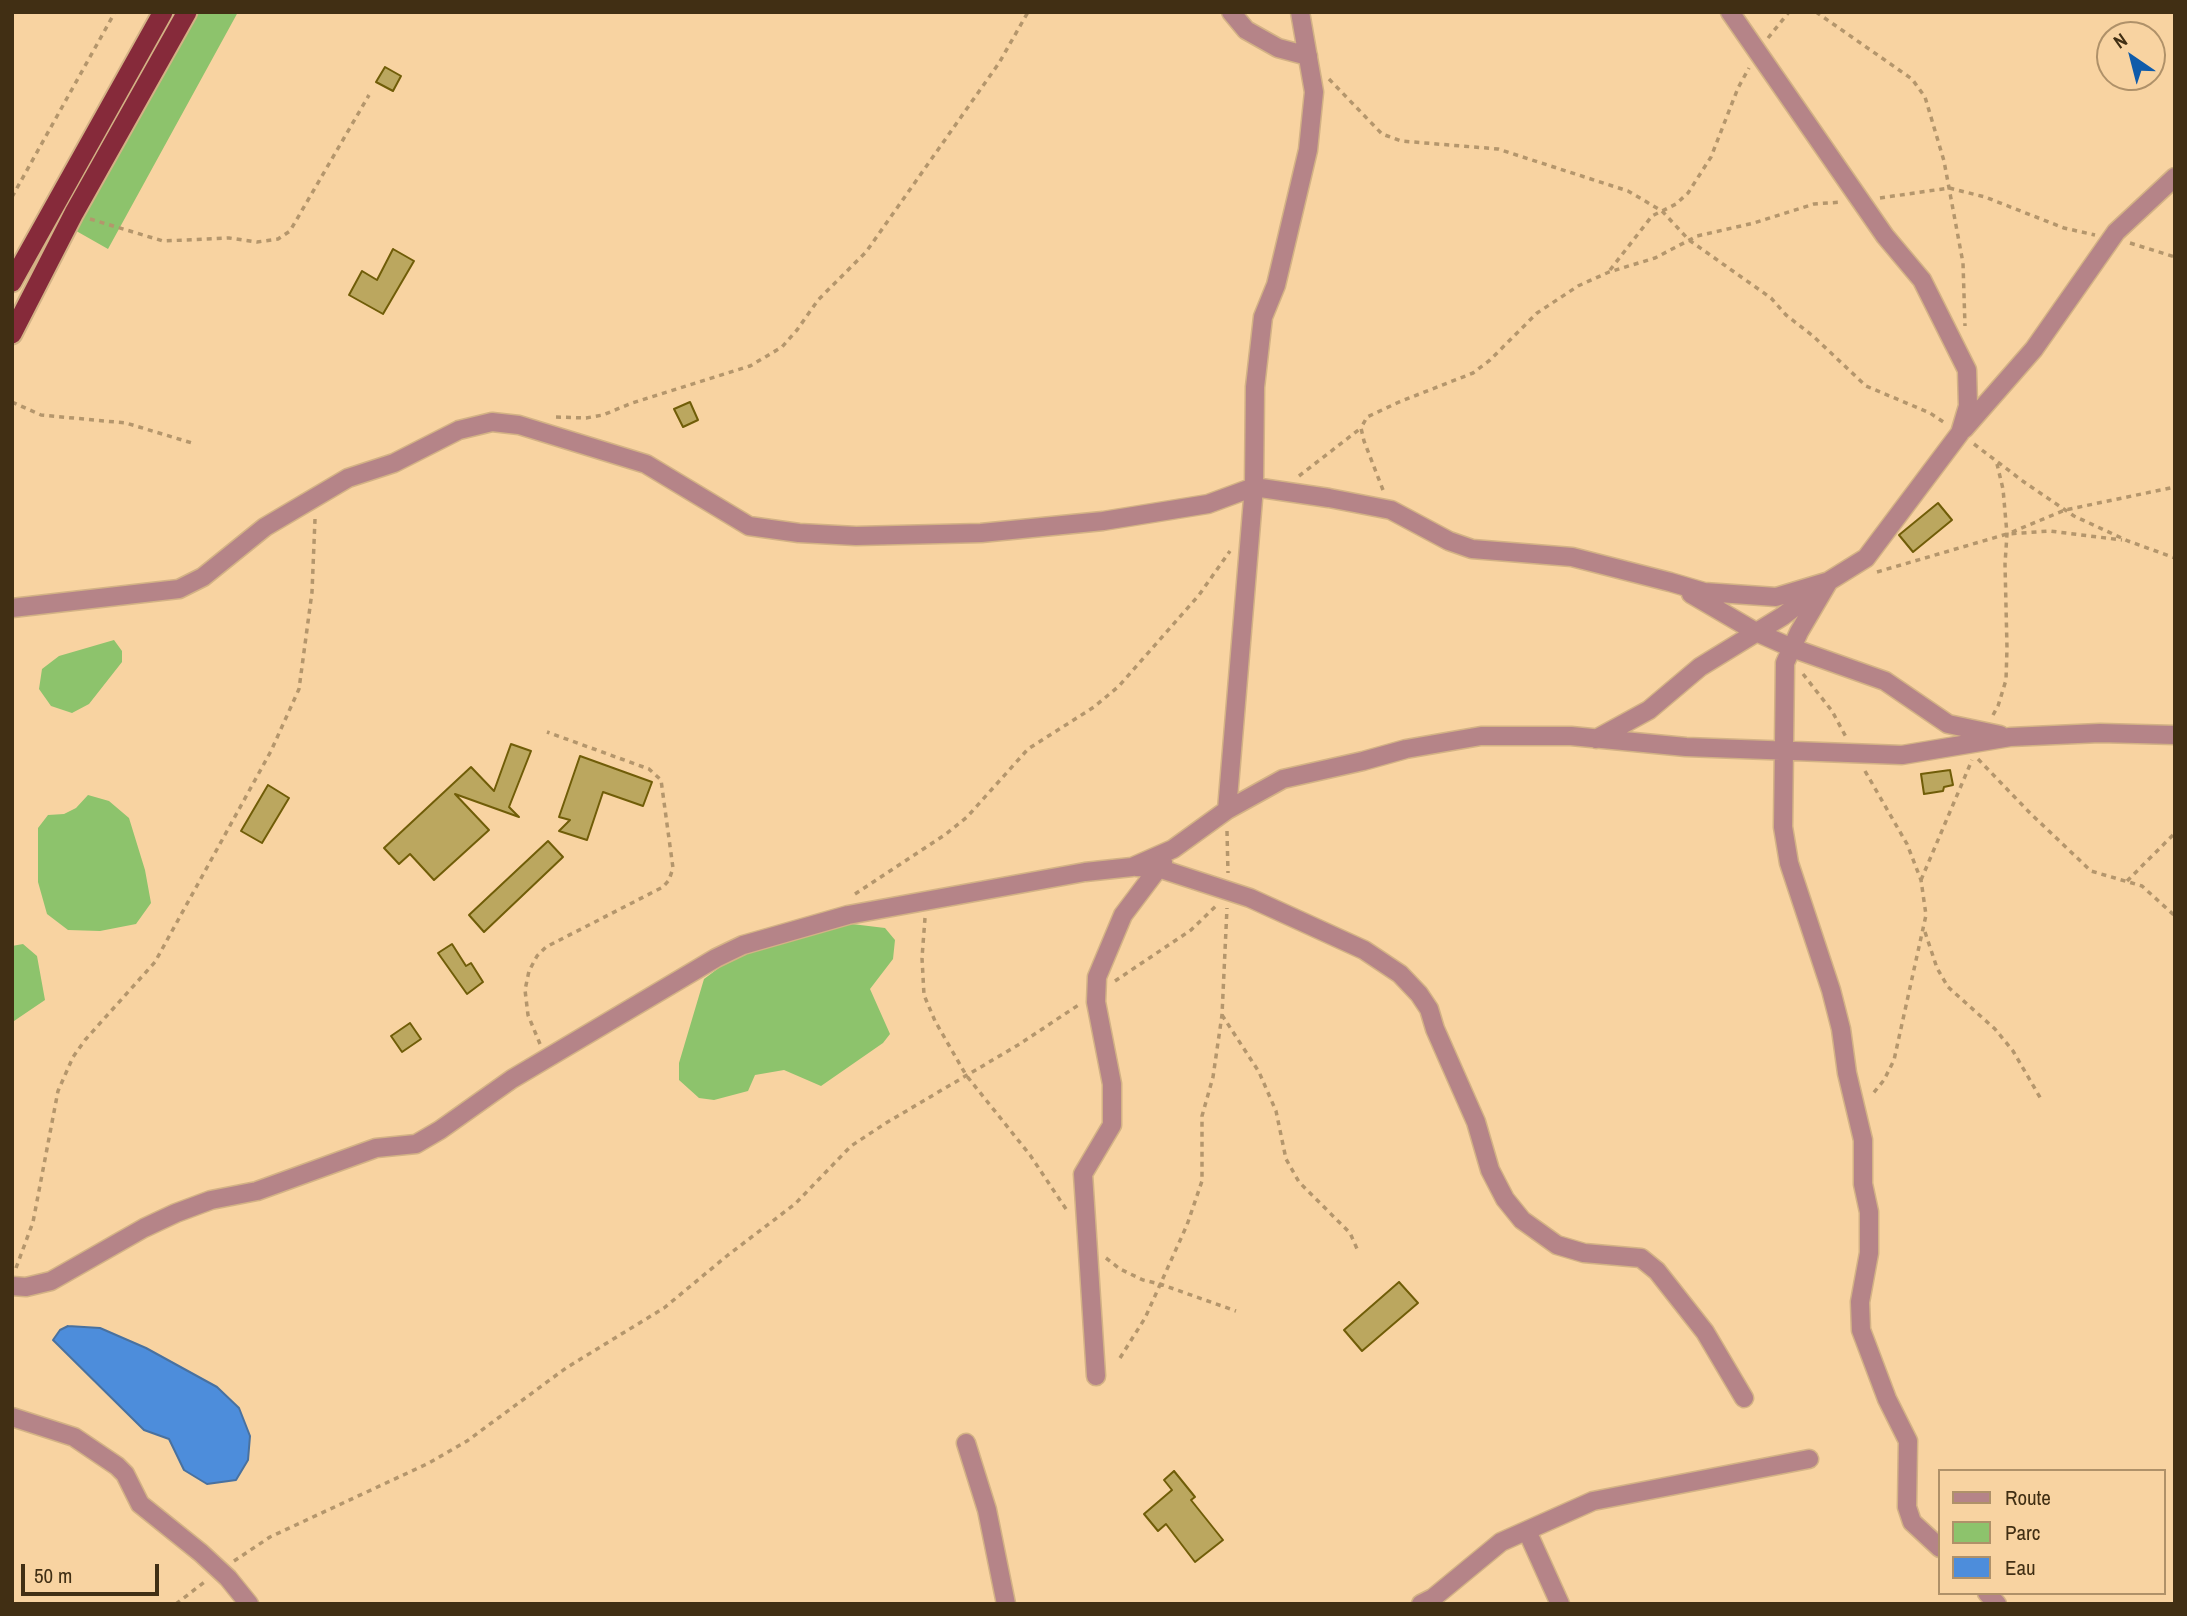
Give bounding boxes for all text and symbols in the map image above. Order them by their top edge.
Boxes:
north arrow [2096,21,2166,91]
text: N [2108,27,2132,54]
legend [1938,1469,2166,1595]
text: Route [2005,1483,2051,1512]
text: Parc [2005,1518,2040,1547]
scale bar [24,1550,163,1594]
text: Eau [2005,1553,2036,1582]
text: 50 m [34,1561,72,1590]

